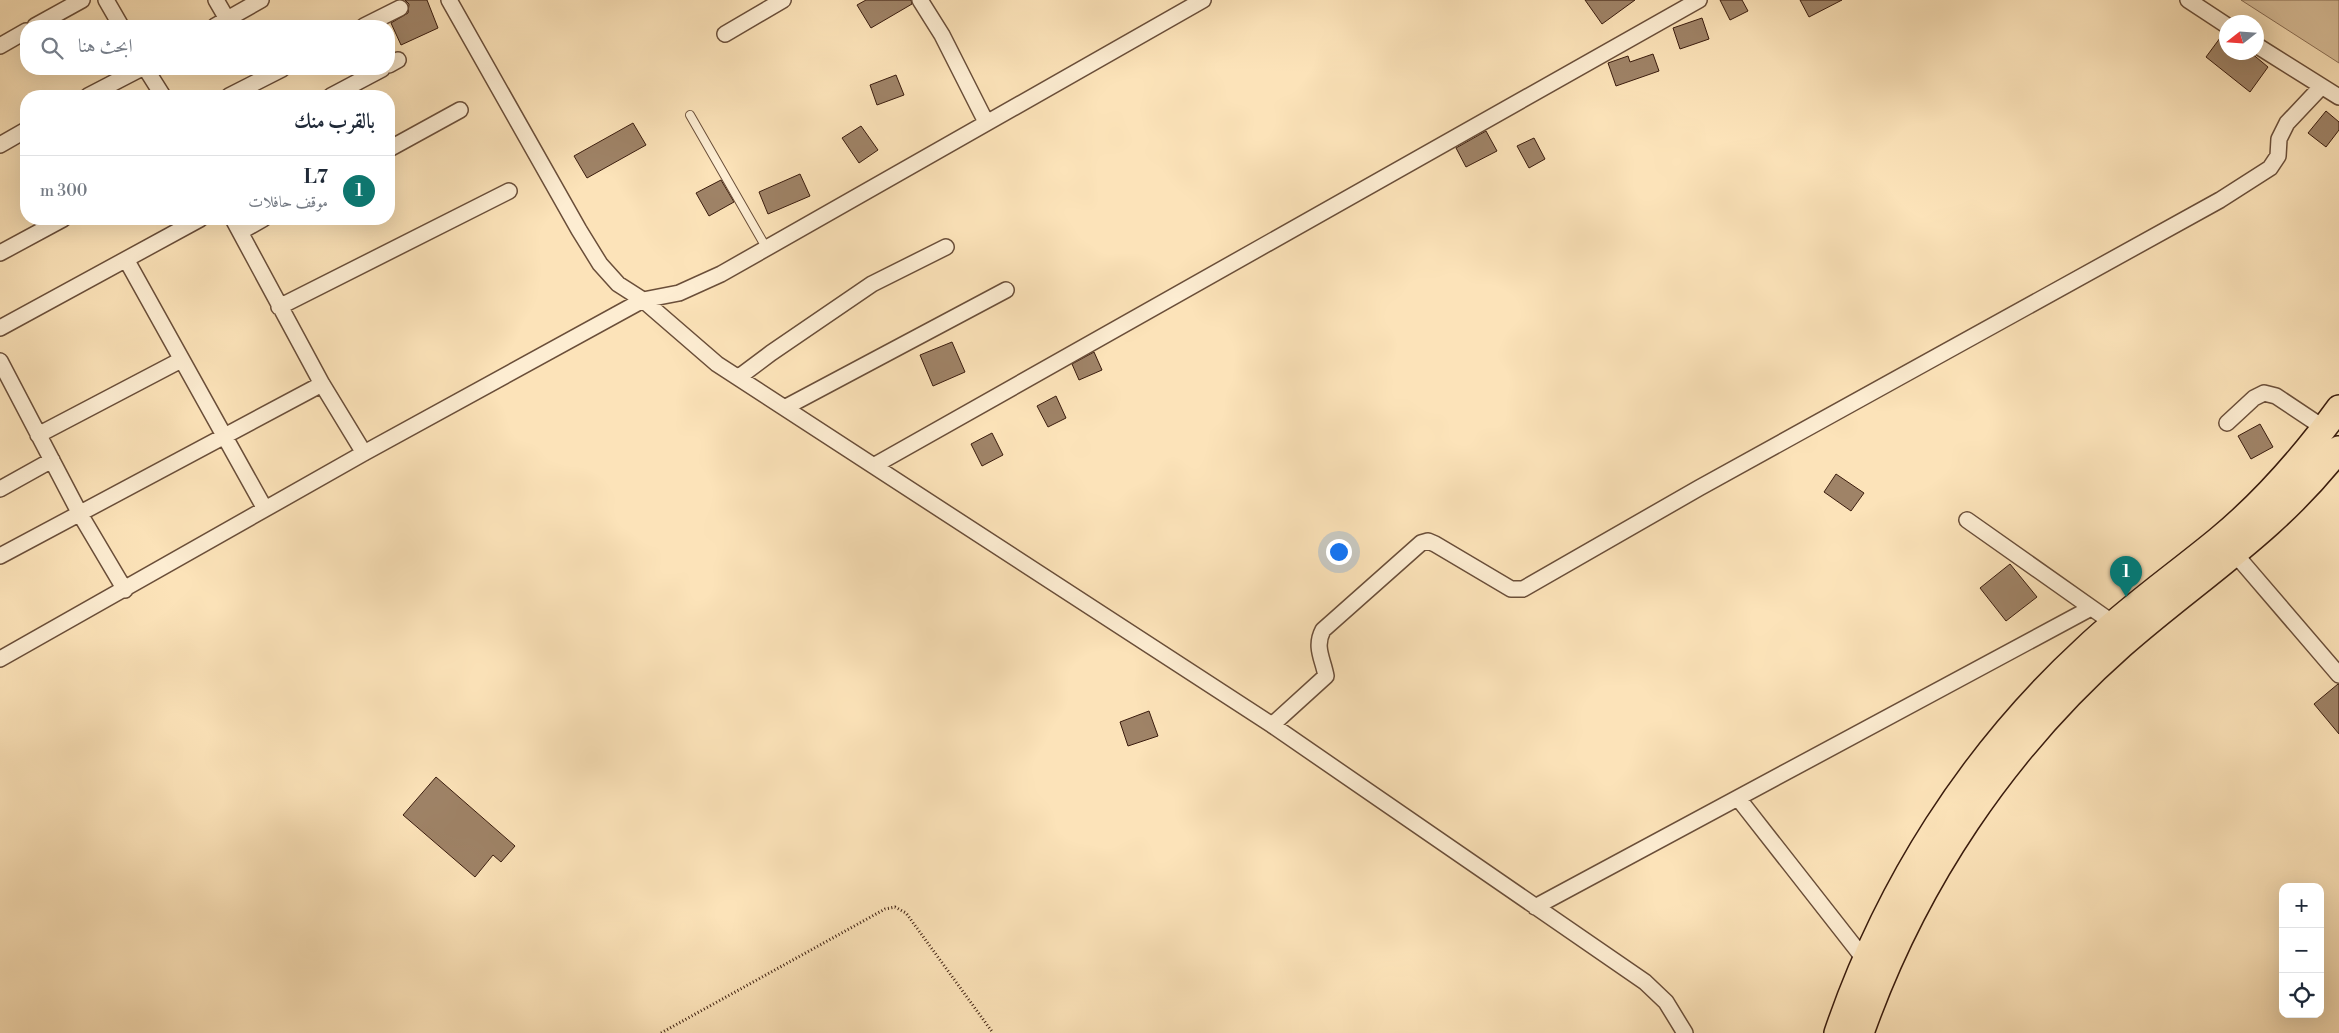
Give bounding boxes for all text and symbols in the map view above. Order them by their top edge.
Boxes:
north arrow [2219,15,2264,60]
search box [20,20,395,75]
icon: search [38,34,66,62]
text: ابحث هنا [78,34,133,58]
text: بالقرب منك [294,109,375,135]
text: L7 [304,165,328,189]
text: 300 m [40,181,87,201]
text: 1 [355,181,363,201]
text: موقف حافلات [248,192,328,212]
your location [1326,539,1352,565]
pin: 1 [2110,556,2142,597]
map controls [2279,883,2324,1018]
button: + [2279,883,2324,928]
button: − [2279,928,2324,973]
button: locate [2279,973,2324,1018]

